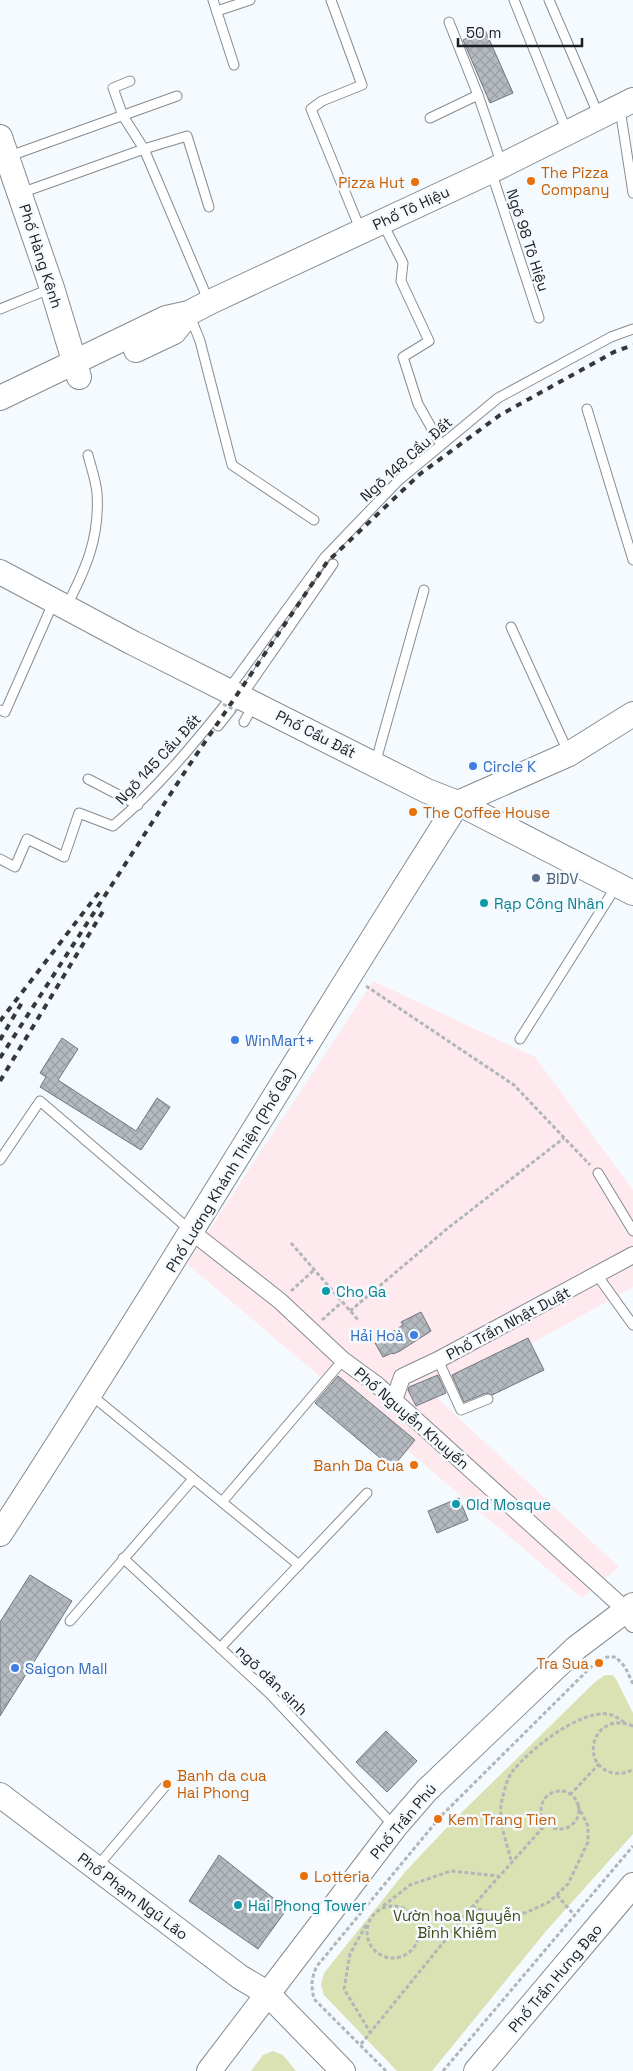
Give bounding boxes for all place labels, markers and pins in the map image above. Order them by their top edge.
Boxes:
place label: The Pizza Company [541,163,609,199]
place label: Pizza Hut [338,173,405,192]
marker: The Pizza Company [525,175,537,187]
marker: Pizza Hut [409,176,421,188]
place label: Circle K [483,757,536,776]
marker: Circle K [467,760,479,772]
place label: The Coffee House [423,803,550,822]
marker: The Coffee House [407,806,419,818]
place label: BIDV [546,869,579,888]
marker: BIDV [530,872,542,884]
place label: Rạp Công Nhân [494,894,604,913]
marker: Rạp Công Nhân [478,897,490,909]
place label: WinMart+ [245,1031,314,1050]
marker: WinMart+ [229,1034,241,1046]
place label: Cho Ga [336,1282,387,1301]
marker: Cho Ga [320,1285,332,1297]
place label: Hải Hoà [350,1326,404,1345]
marker: Hải Hoà [408,1329,420,1341]
place label: Banh Da Cua [313,1456,404,1475]
marker: Banh Da Cua [408,1459,420,1471]
place label: Old Mosque [466,1495,551,1514]
marker: Old Mosque [450,1498,462,1510]
place label: Tra Sua [536,1654,589,1673]
marker: Tra Sua [593,1657,605,1669]
place label: Saigon Mall [25,1659,107,1678]
marker: Saigon Mall [9,1662,21,1674]
place label: Banh da cua Hai Phong [177,1766,267,1802]
marker: Banh da cua Hai Phong [161,1778,173,1790]
place label: Kem Trang Tien [448,1810,557,1829]
marker: Kem Trang Tien [432,1813,444,1825]
place label: Lotteria [314,1867,370,1886]
marker: Lotteria [298,1870,310,1882]
place label: Hai Phong Tower [248,1896,367,1915]
marker: Hai Phong Tower [232,1899,244,1911]

